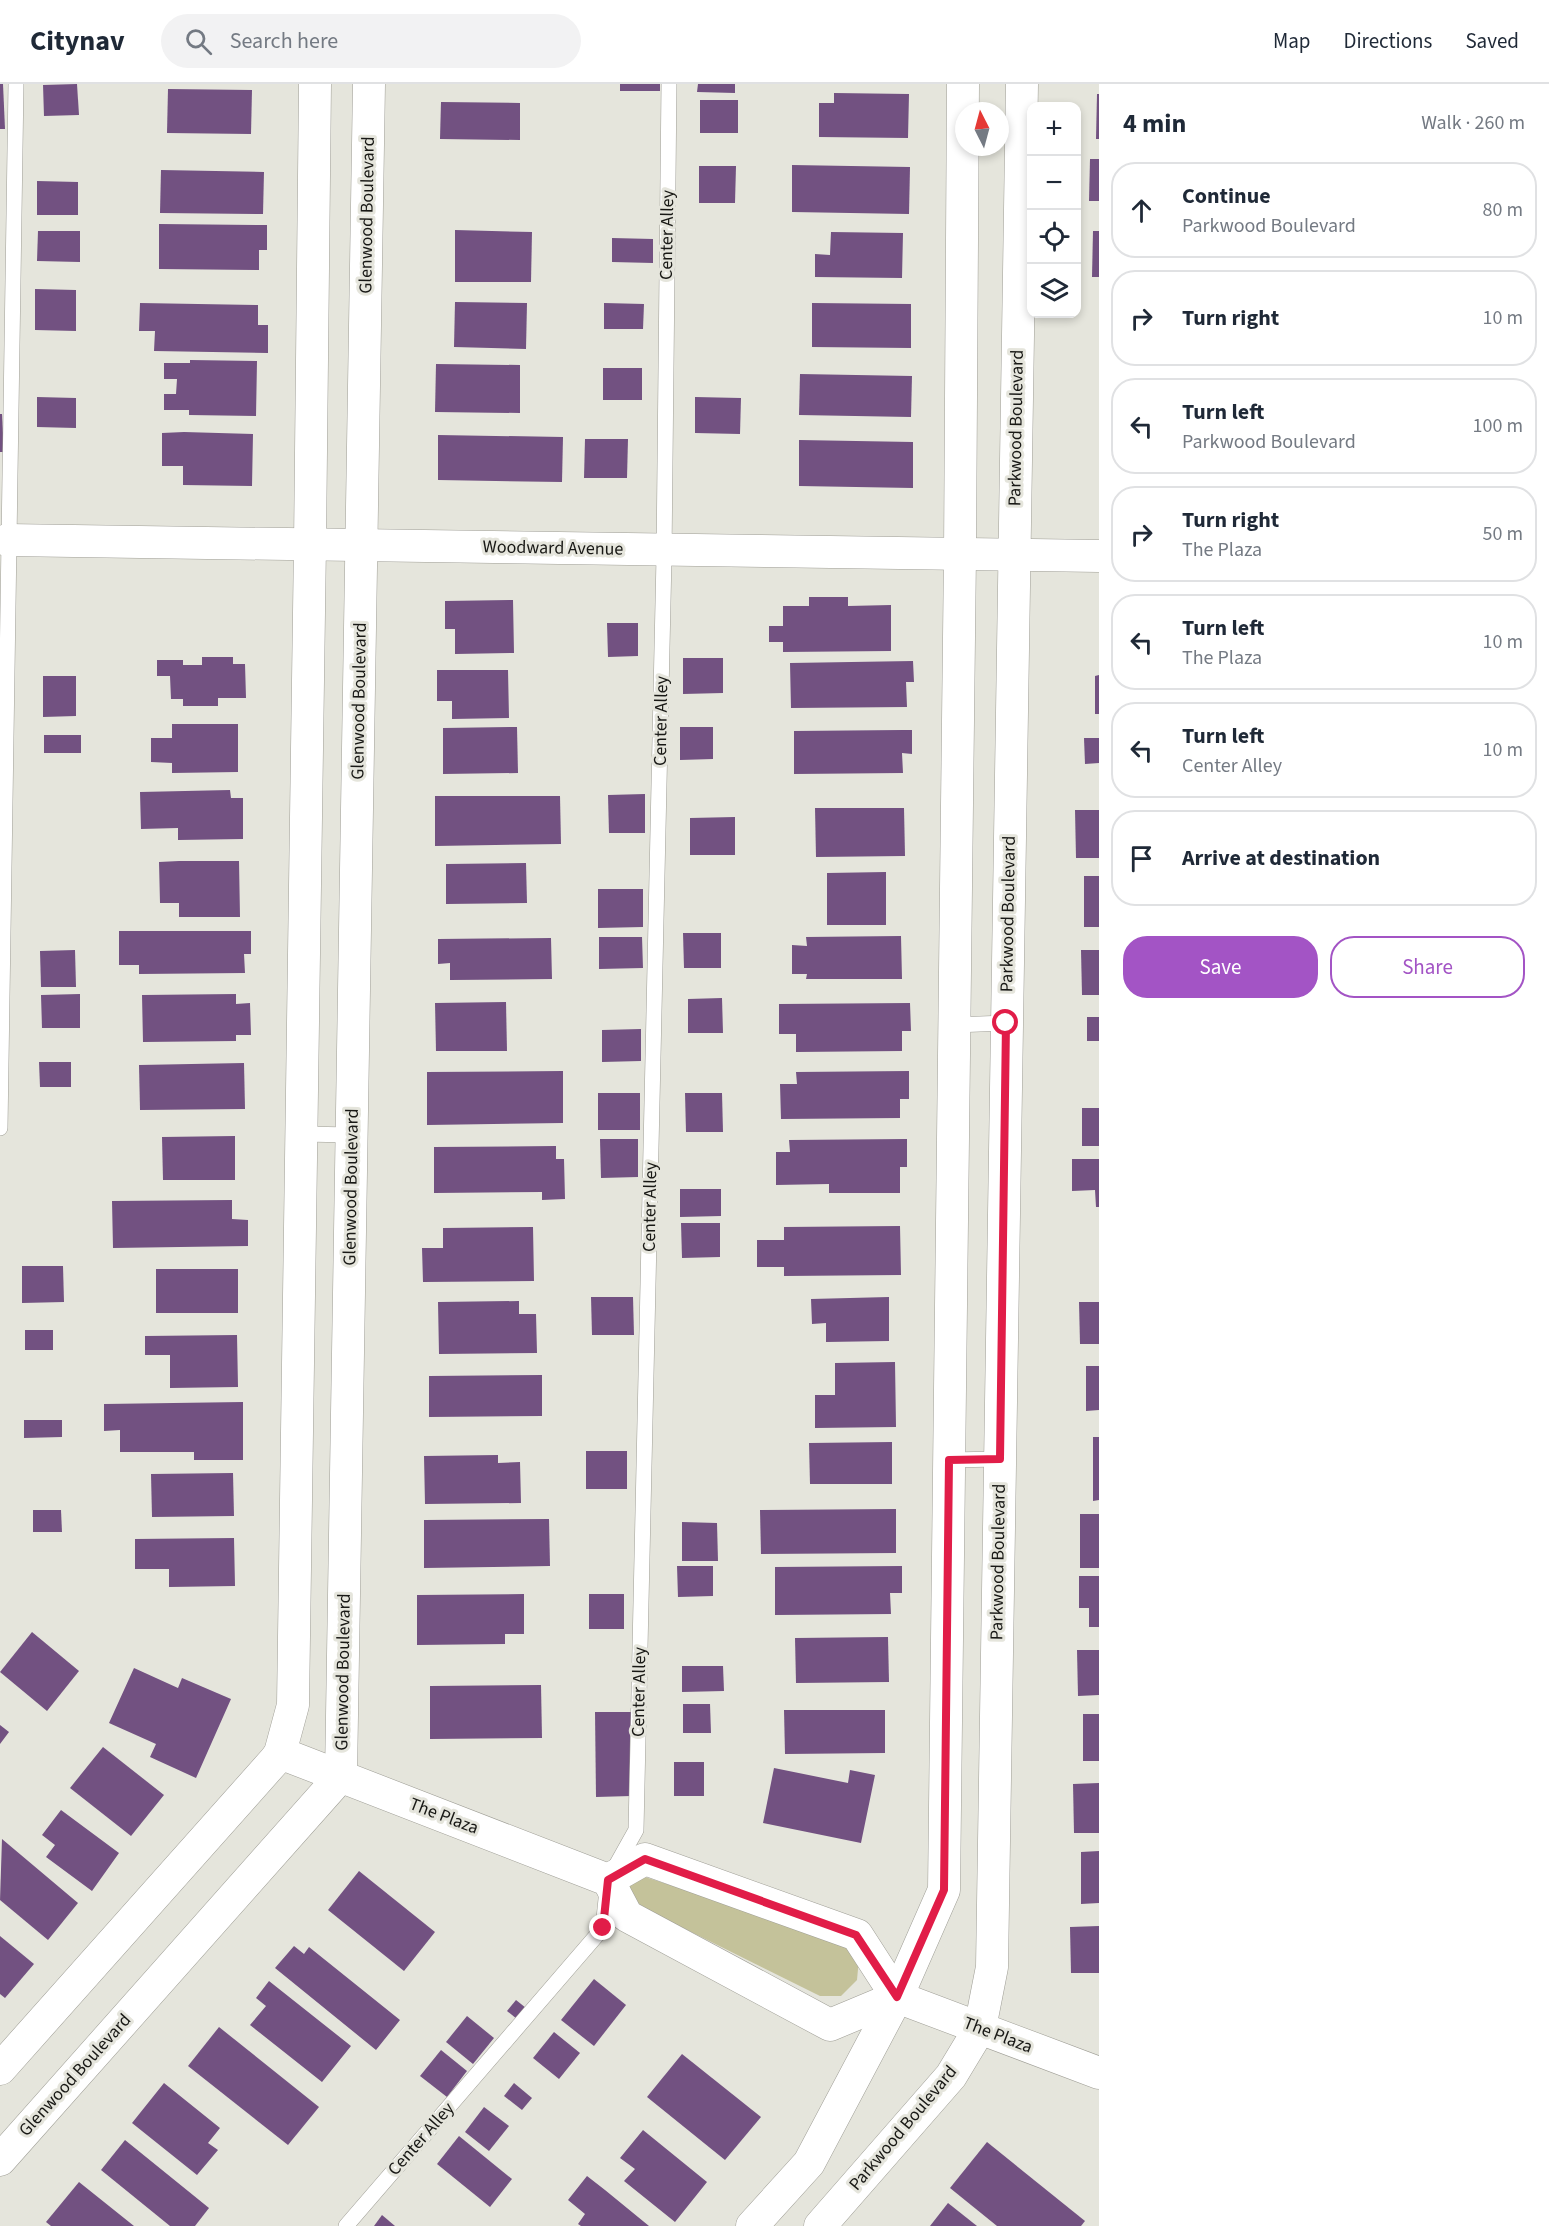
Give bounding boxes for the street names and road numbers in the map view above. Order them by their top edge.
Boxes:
street label: Glenwood Boulevard [353,136,381,294]
street label: Center Alley [654,189,680,280]
street label: Parkwood Boulevard [1002,350,1030,506]
street label: Woodward Avenue [482,534,624,562]
street label: Glenwood Boulevard [345,622,373,780]
street label: Center Alley [648,675,674,766]
street label: Parkwood Boulevard [994,836,1022,992]
street label: Glenwood Boulevard [337,1108,365,1266]
street label: Center Alley [637,1161,663,1252]
street label: Parkwood Boulevard [984,1484,1012,1640]
street label: Glenwood Boulevard [329,1593,357,1751]
street label: Center Alley [626,1646,652,1737]
street label: The Plaza [406,1791,482,1841]
street label: Glenwood Boulevard [13,2008,137,2142]
street label: The Plaza [960,2010,1036,2060]
street label: Parkwood Boulevard [843,2060,963,2196]
street label: Center Alley [382,2096,460,2181]

